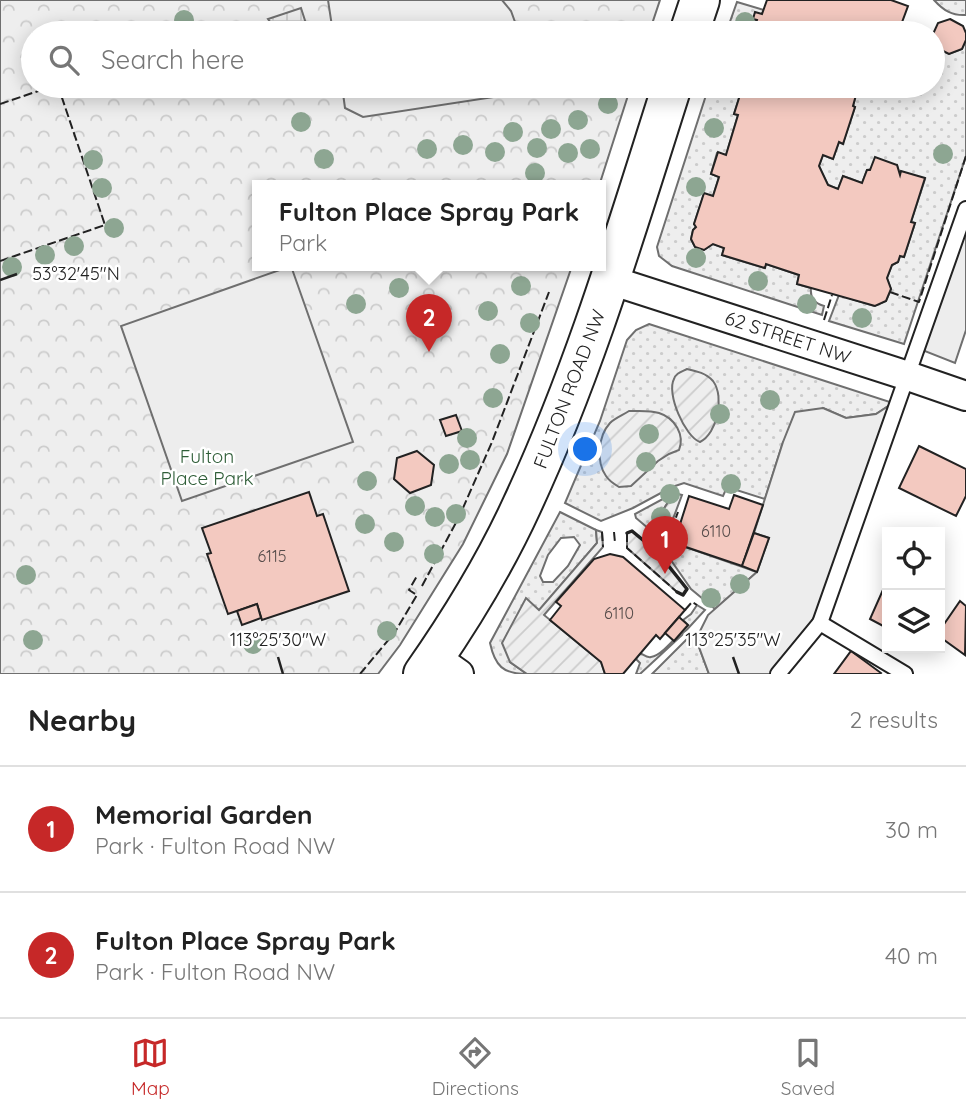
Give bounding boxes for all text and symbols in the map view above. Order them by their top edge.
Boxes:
search box [21,21,945,98]
icon: search [45,41,83,79]
text: Search here [101,43,245,76]
popup [252,180,606,271]
text: Fulton Place Spray Park [279,195,579,228]
text: Park [279,228,327,257]
text: 53°32'45"N [32,262,120,285]
pin: 2 [406,294,452,352]
street label: 62 STREET NW [722,305,854,369]
street label: FULTON ROAD NW [528,306,610,472]
your location [568,432,602,466]
park label: Fulton Place Park [160,444,254,490]
pin: 1 [642,516,688,574]
house number: 6110 [701,521,731,541]
map controls [882,527,945,653]
button: locate [882,527,945,590]
house number: 6115 [257,546,287,566]
button: layers [882,590,945,653]
house number: 6110 [604,603,634,623]
text: 113°25'30"W [230,628,326,651]
text: 113°25'35"W [685,628,781,651]
text: Nearby [28,701,136,739]
text: 2 results [849,705,938,734]
text: Memorial Garden [95,798,313,831]
text: 1 [47,815,55,844]
text: 30 m [885,815,938,844]
text: Park · Fulton Road NW [95,831,335,860]
text: Fulton Place Spray Park [95,924,396,957]
text: 2 [44,941,58,970]
text: 40 m [885,941,938,970]
text: Park · Fulton Road NW [95,957,335,986]
tab: Map [131,1034,170,1100]
tab: Directions [432,1034,519,1100]
tab: Saved [781,1034,835,1100]

